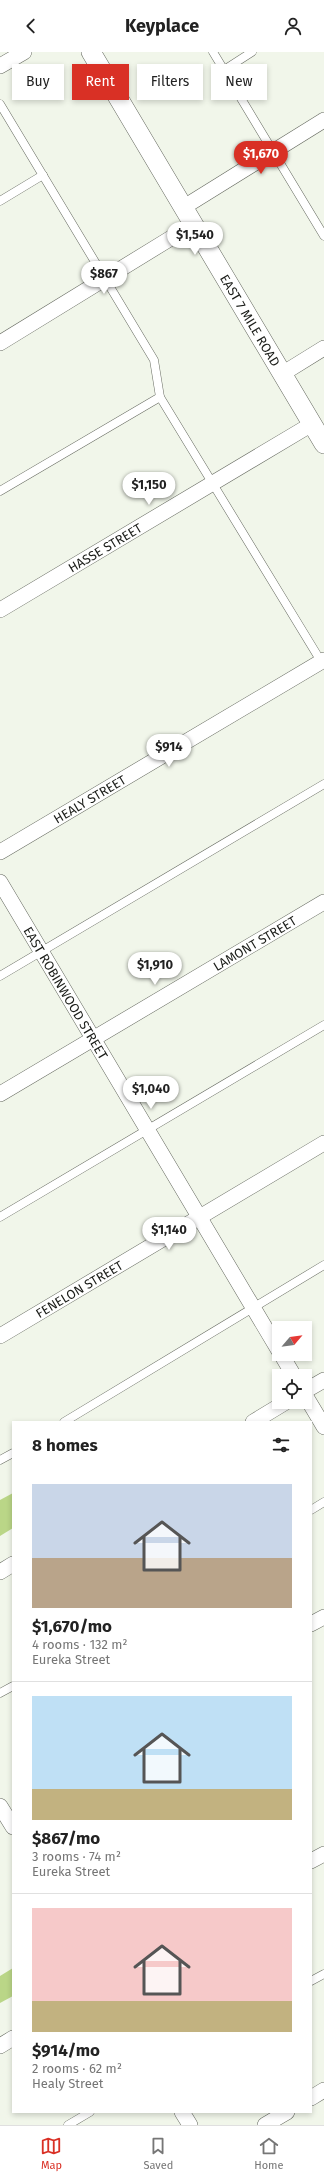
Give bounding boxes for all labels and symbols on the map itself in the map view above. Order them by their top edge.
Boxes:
pin: $1,670 [228,141,294,175]
pin: $1,540 [162,222,228,256]
pin: $867 [80,261,128,295]
street label: EAST 7 MILE ROAD [217,272,283,369]
pin: $1,150 [116,472,182,506]
street label: HASSE STREET [65,520,144,575]
pin: $914 [145,734,193,768]
street label: HEALY STREET [51,772,128,826]
street label: LAMONT STREET [210,913,299,974]
street label: EAST ROBINWOOD STREET [21,924,111,1062]
pin: $1,910 [122,952,188,986]
pin: $1,040 [118,1076,184,1110]
pin: $1,140 [136,1217,202,1251]
street label: FENELON STREET [33,1257,125,1321]
north arrow [272,1321,312,1361]

